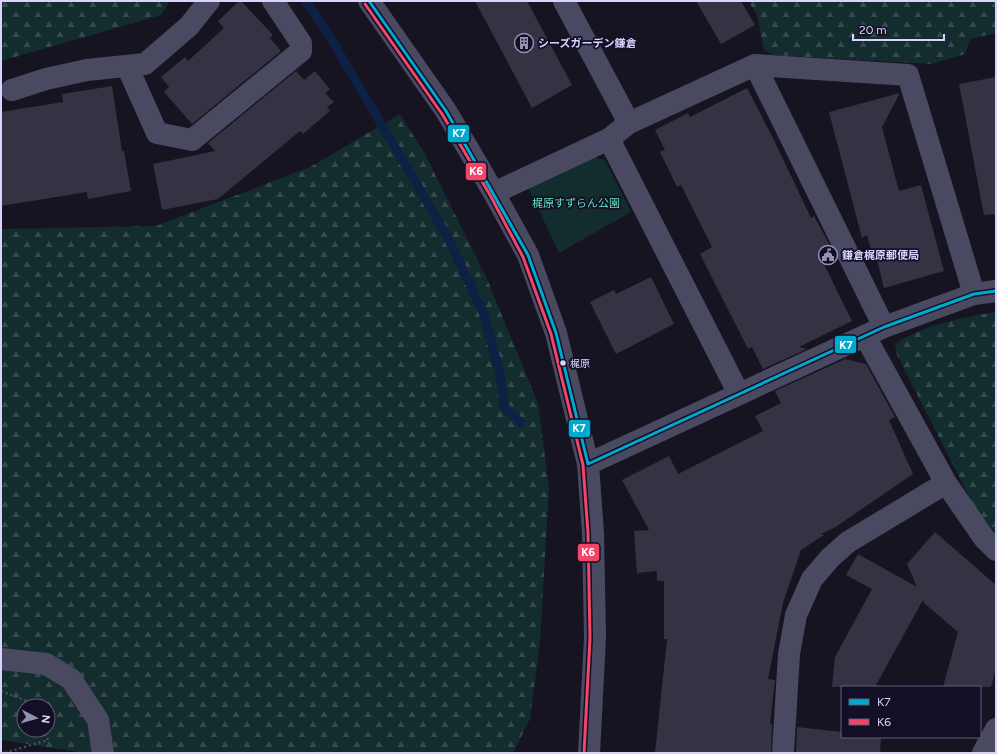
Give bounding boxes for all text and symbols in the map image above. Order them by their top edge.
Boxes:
scale bar [853,16,944,42]
text: 20 m [859,23,887,37]
building icon: シーズガーデン鎌倉 [513,32,535,54]
place label: シーズガーデン鎌倉 [538,37,636,50]
line badge: K7 [447,124,470,143]
text: K7 [452,127,466,140]
line badge: K6 [465,162,487,181]
text: K6 [469,165,483,178]
park label: 梶原すずらん公園 [532,197,620,210]
public building icon: 鎌倉梶原郵便局 [817,244,839,266]
place label: 鎌倉梶原郵便局 [842,249,919,262]
line badge: K7 [834,335,857,354]
text: K7 [839,339,853,352]
place label: 梶原 [570,357,590,370]
marker: 梶原 [558,358,568,368]
line badge: K7 [568,419,591,438]
text: K7 [572,422,586,435]
line badge: K6 [577,543,600,562]
text: K6 [581,546,595,559]
legend [841,686,981,738]
text: K7 [877,695,891,709]
north arrow [16,698,56,738]
text: N [39,714,52,724]
text: K6 [877,715,891,729]

